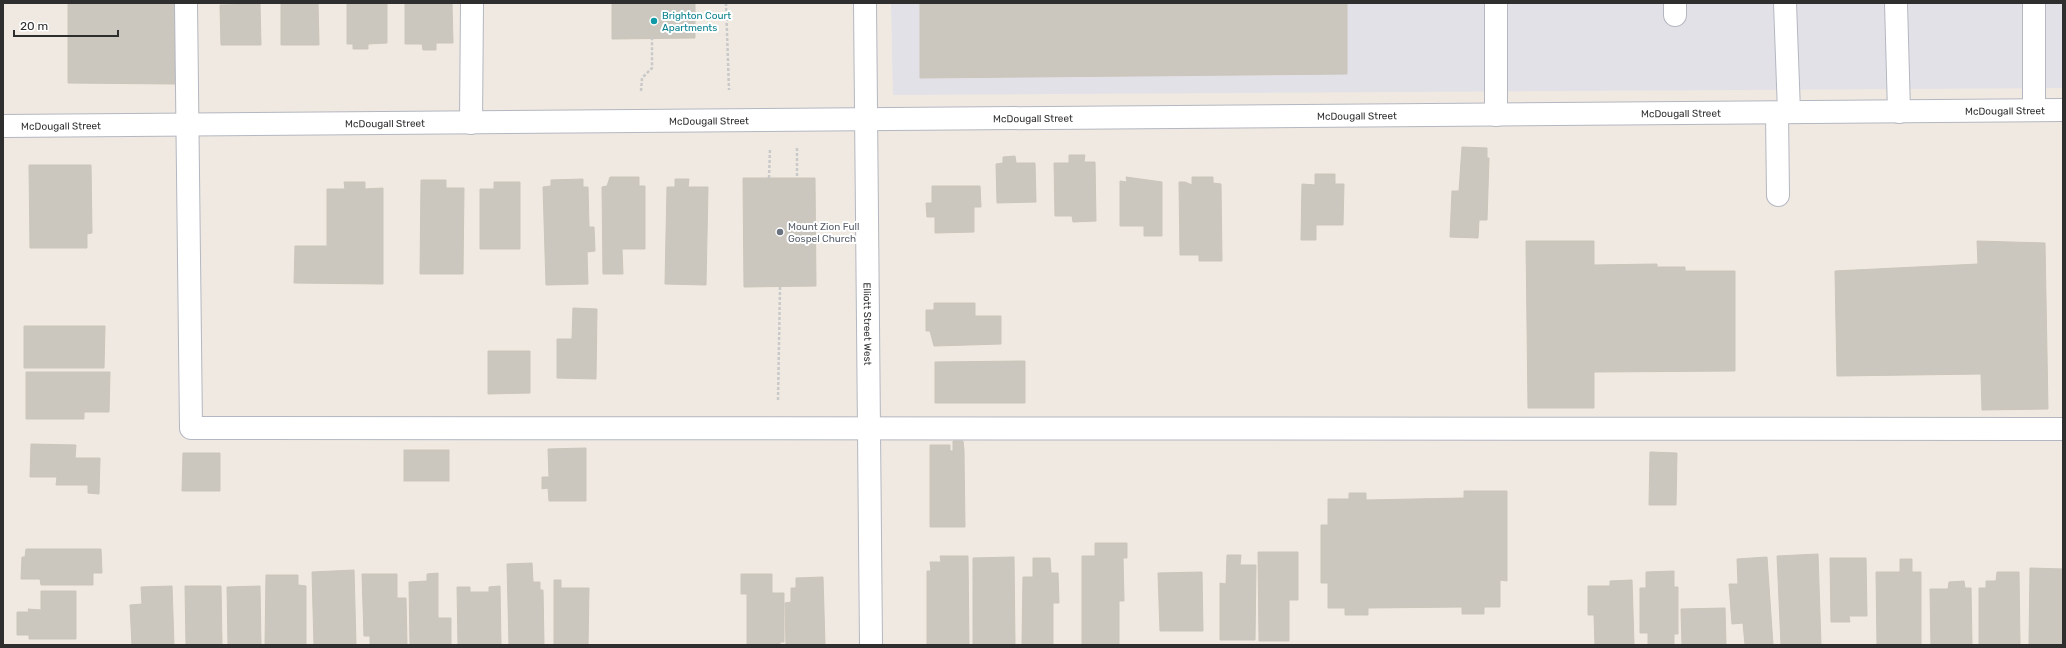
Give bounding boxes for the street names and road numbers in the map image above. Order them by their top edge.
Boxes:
street label: McDougall Street [1965,105,2045,118]
street label: McDougall Street [1641,108,1721,120]
street label: McDougall Street [1317,110,1397,123]
street label: McDougall Street [993,113,1073,125]
street label: McDougall Street [669,115,749,128]
street label: McDougall Street [345,118,425,130]
street label: McDougall Street [21,120,101,133]
street label: Elliott Street West [861,282,873,366]

